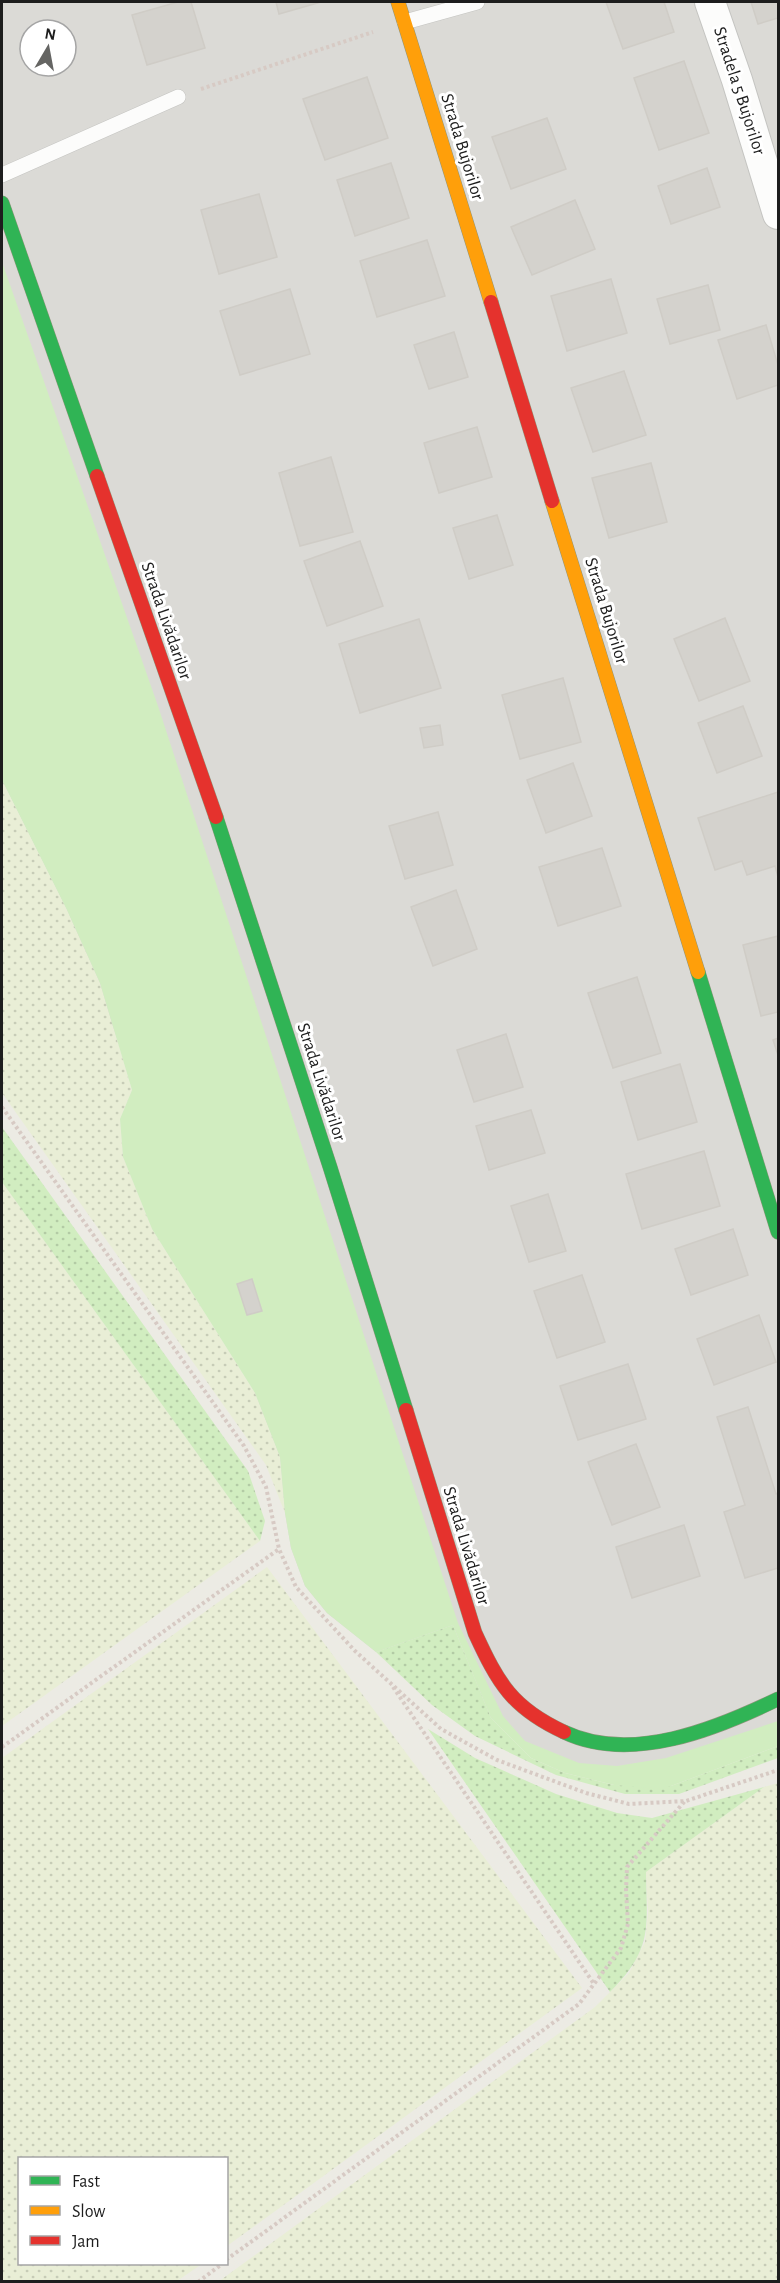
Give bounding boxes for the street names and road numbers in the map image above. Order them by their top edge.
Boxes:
street label: Stradela 5 Bujorilor [710,25,768,157]
street label: Strada Bujorilor [437,92,487,202]
street label: Strada Bujorilor [581,556,631,666]
street label: Strada Livădarilor [138,560,195,682]
street label: Strada Livădarilor [293,1021,349,1143]
street label: Strada Livădarilor [439,1485,493,1608]

